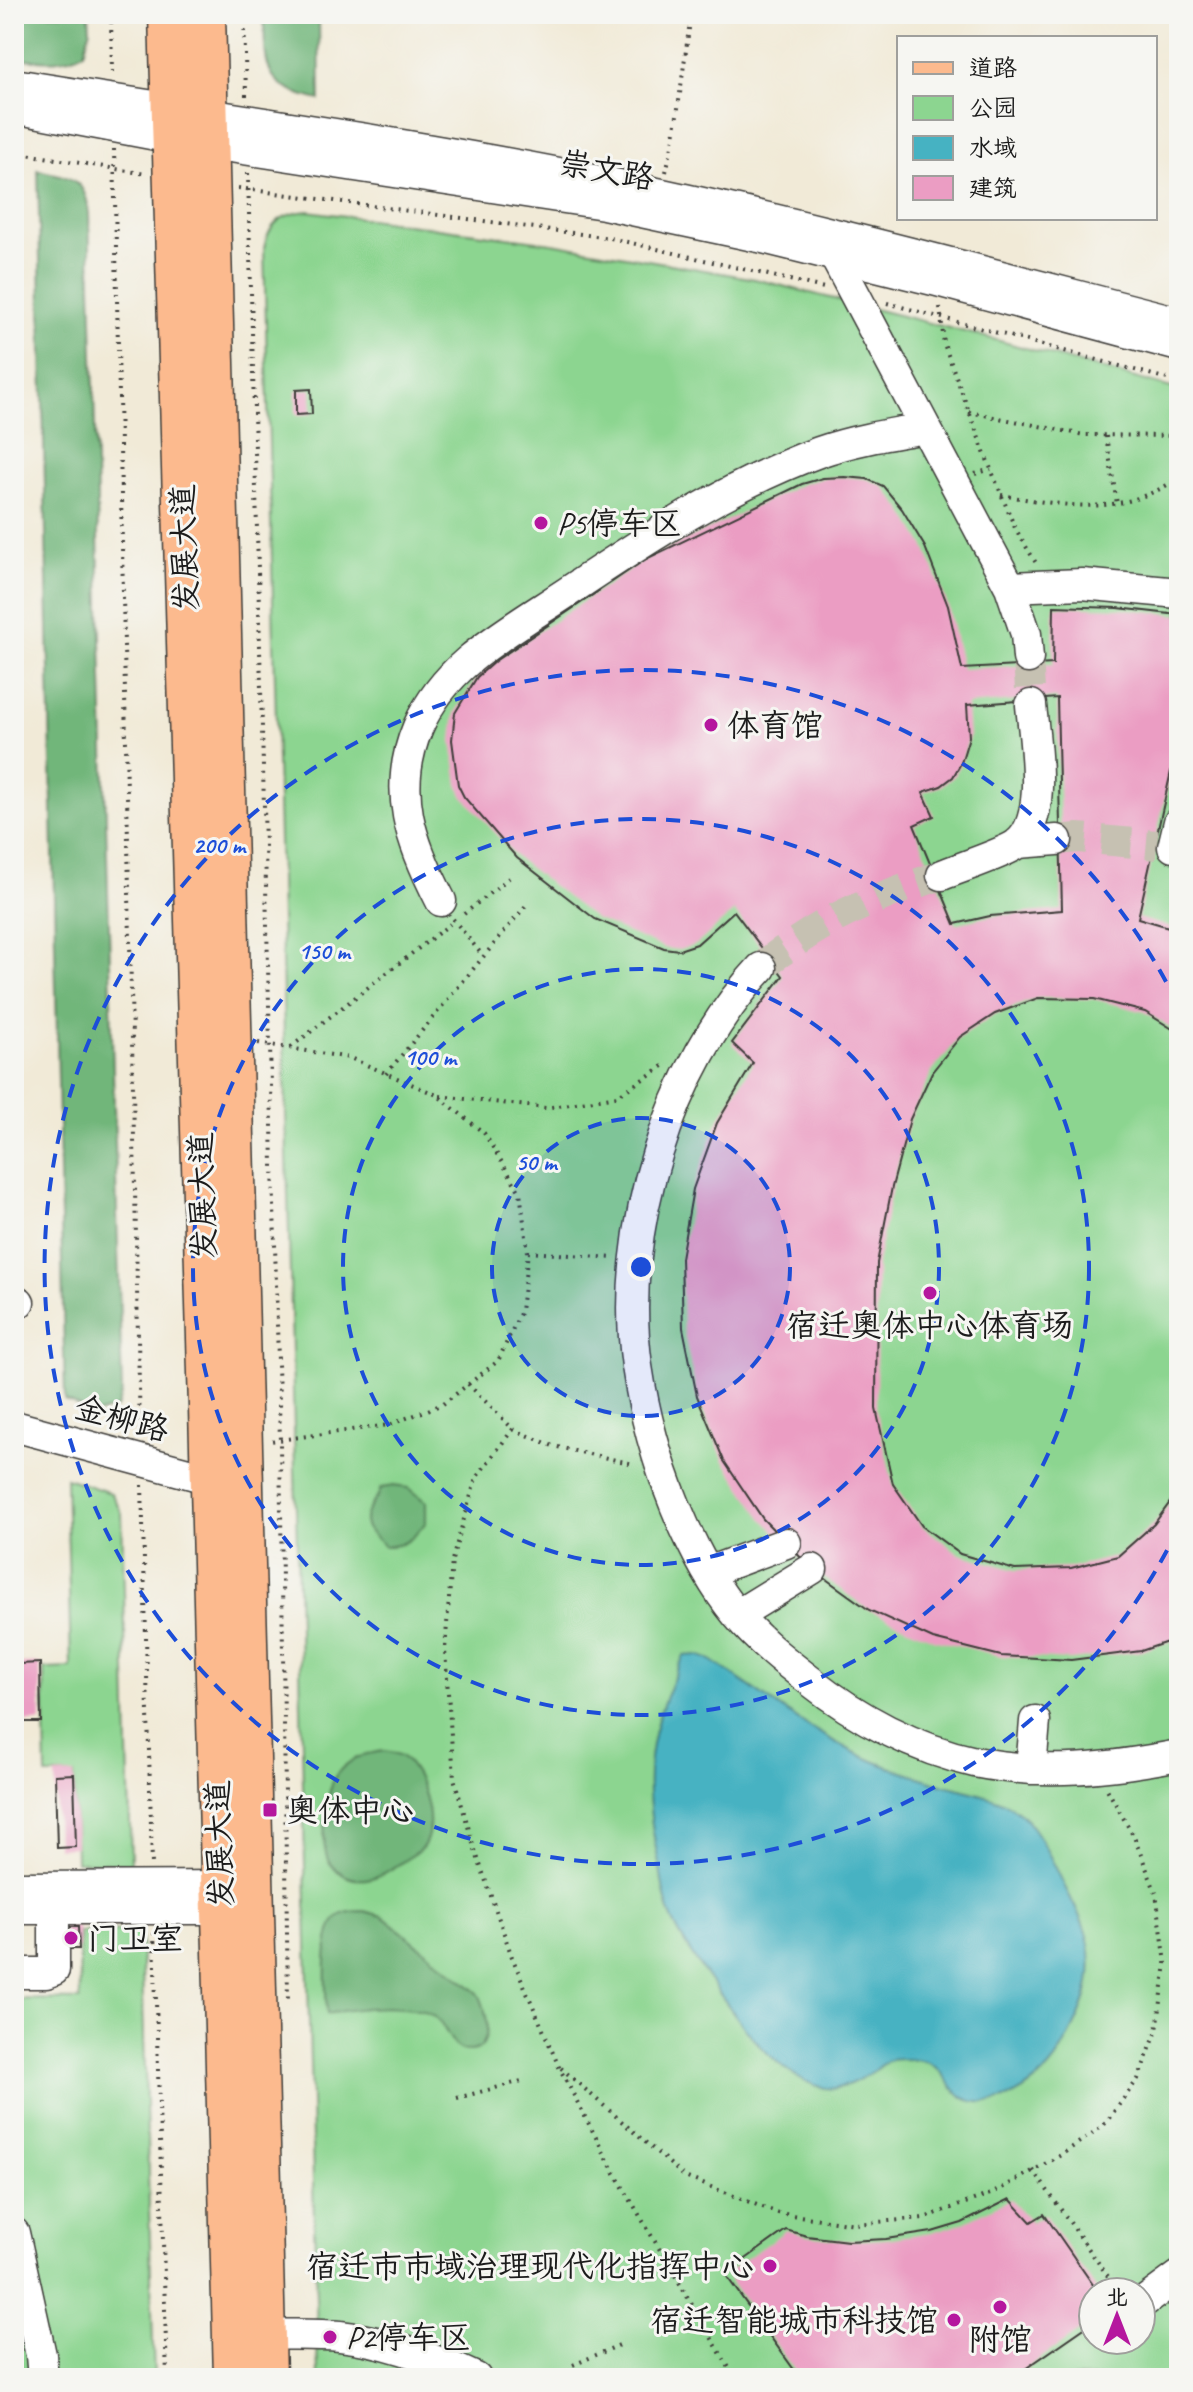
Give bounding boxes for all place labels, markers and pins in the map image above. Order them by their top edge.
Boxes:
place label: P5停车区 [557,503,682,544]
marker: P5停车区 [532,514,550,532]
place label: 体育馆 [727,705,823,746]
marker: 体育馆 [702,716,720,734]
centre of rings [627,1253,655,1281]
marker: 宿迁奥体中心体育场 [921,1284,939,1302]
place label: 宿迁奥体中心体育场 [786,1305,1074,1346]
place label: 奥体中心 [286,1790,414,1831]
marker: 奥体中心 [261,1801,279,1819]
place label: 门卫室 [87,1918,183,1959]
marker: 门卫室 [62,1929,80,1947]
place label: 宿迁市市域治理现代化指挥中心 [306,2246,754,2287]
marker: 宿迁市市域治理现代化指挥中心 [761,2257,779,2275]
marker: 附馆 [991,2298,1009,2316]
place label: 宿迁智能城市科技馆 [650,2300,938,2341]
marker: 宿迁智能城市科技馆 [945,2311,963,2329]
place label: P2停车区 [346,2317,471,2358]
place label: 附馆 [968,2319,1032,2360]
marker: P2停车区 [321,2328,339,2346]

